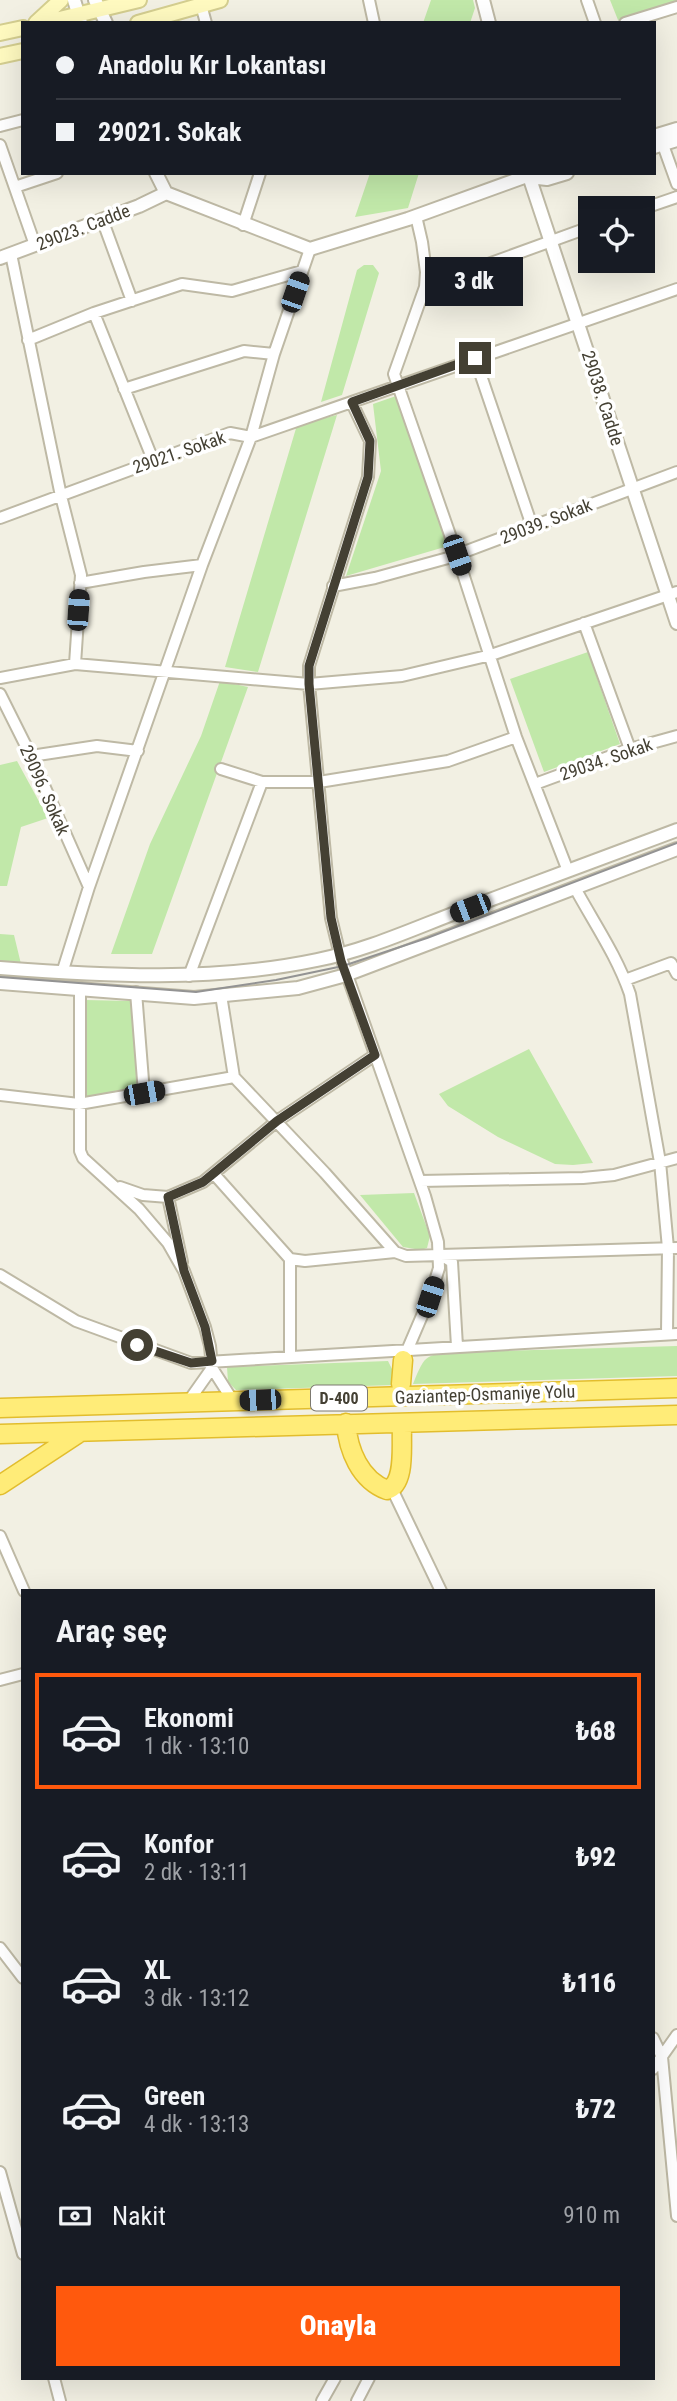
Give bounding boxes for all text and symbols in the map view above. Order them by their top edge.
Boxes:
text: Anadolu Kır Lokantası [98,50,327,80]
text: 29021. Sokak [98,117,241,147]
map controls [578,196,655,273]
button: locate [578,196,655,273]
street label: 29023. Cadde [33,200,133,254]
callout: 3 dk [426,256,524,306]
text: 3 dk [454,268,494,295]
car [279,269,312,315]
route end [459,342,491,374]
street label: 29038. Cadde [578,348,628,448]
street label: 29021. Sokak [130,426,228,478]
street label: 29039. Sokak [497,494,595,548]
car [441,532,474,578]
car [67,588,90,632]
street label: 29034. Sokak [557,733,655,785]
street label: 29096. Sokak [16,742,74,838]
car [447,891,494,925]
car [122,1079,167,1107]
car [414,1274,447,1320]
route start [121,1329,153,1361]
street label: Gaziantep-Osmaniye Yolu [394,1380,576,1408]
road number: D-400 [311,1386,367,1410]
car [239,1389,282,1411]
text: Araç seç [56,1612,167,1650]
icon: car [60,1700,123,1763]
text: Ekonomi [144,1703,234,1733]
text: ₺68 [575,1716,616,1746]
text: 1 dk · 13:10 [144,1733,249,1760]
icon: car [60,1826,123,1889]
text: Konfor [144,1829,214,1859]
text: ₺92 [575,1842,616,1872]
text: 2 dk · 13:11 [144,1859,249,1886]
icon: car [60,1952,123,2015]
text: XL [144,1955,171,1985]
text: ₺116 [562,1968,616,1998]
text: 3 dk · 13:12 [144,1985,249,2012]
icon: car [60,2078,123,2141]
text: Green [144,2081,205,2111]
text: ₺72 [575,2094,616,2124]
text: 4 dk · 13:13 [144,2111,249,2138]
icon: cash [56,2197,94,2235]
text: Nakit [112,2201,166,2231]
text: 910 m [563,2202,620,2229]
button: Onayla [56,2286,620,2366]

